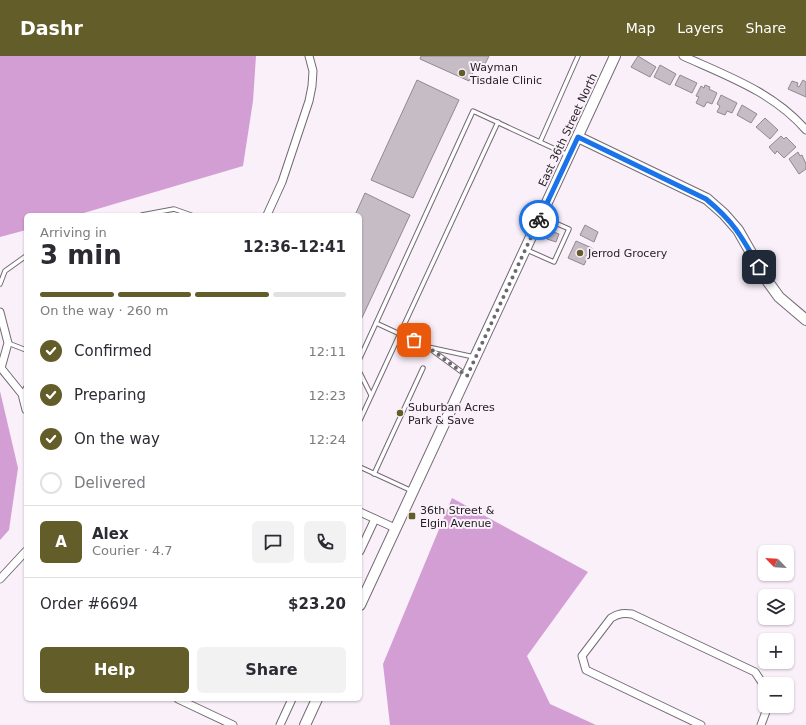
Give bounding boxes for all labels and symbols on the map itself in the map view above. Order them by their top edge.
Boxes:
place label: Wayman Tisdale Clinic [469,61,542,87]
marker: Wayman Tisdale Clinic [457,68,467,78]
street label: East 36th Street North [536,71,600,189]
courier [519,200,559,240]
place label: Jerrod Grocery [587,247,668,260]
marker: Jerrod Grocery [575,248,585,258]
pin [742,250,776,284]
pin [397,323,431,357]
place label: Suburban Acres Park & Save [408,401,495,427]
marker: Suburban Acres Park & Save [395,408,405,418]
place label: 36th Street & Elgin Avenue [420,504,495,530]
marker: 36th Street & Elgin Avenue [407,511,417,521]
north arrow [758,545,794,581]

